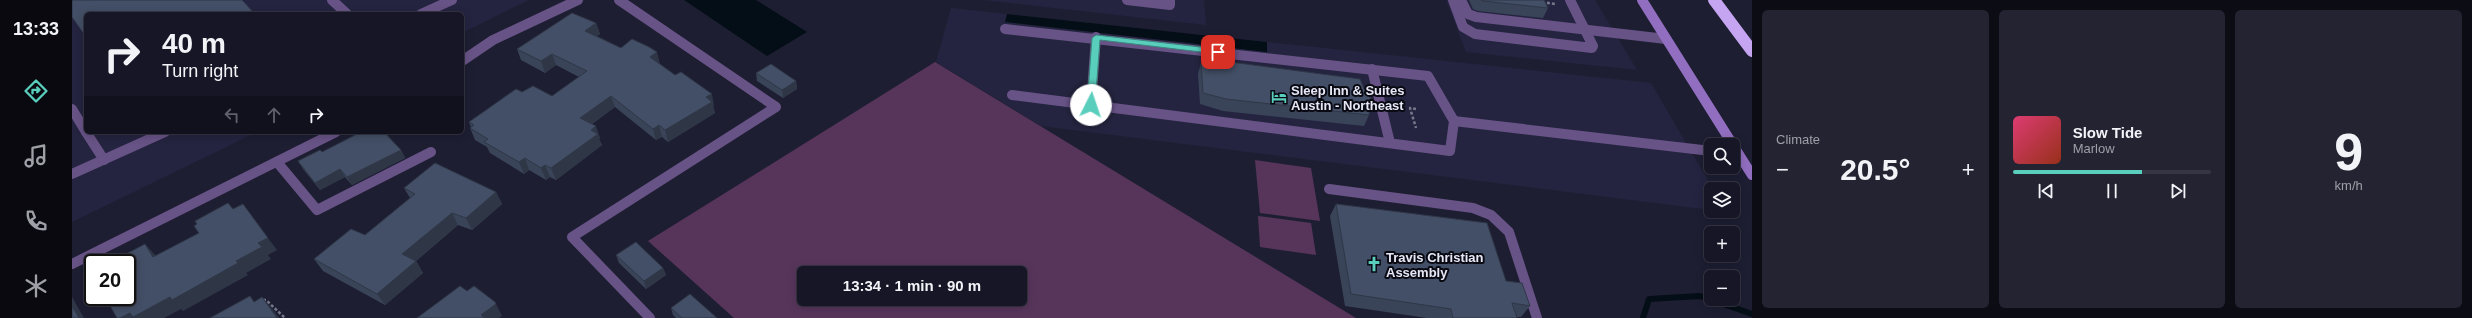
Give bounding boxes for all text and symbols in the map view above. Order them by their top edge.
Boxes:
text: 13:33 [13,19,59,39]
icon: right [96,28,148,80]
text: 40 m [162,28,226,59]
pin [1201,35,1235,69]
icon: arrive [1207,41,1229,63]
text: Turn right [162,61,238,81]
icon: directions [22,77,50,105]
place label: Sleep Inn & Suites Austin - Northeast [1291,83,1404,113]
position arrow [1070,84,1112,126]
hotel icon: Sleep Inn & Suites Austin - Northeast [1270,88,1288,106]
icon: left [221,104,243,126]
icon: ahead [263,104,285,126]
icon: right [305,104,327,126]
text: 9 [2334,123,2363,181]
text: Slow Tide [2073,124,2142,141]
text: Climate [1776,132,1820,147]
map controls [1704,138,1740,306]
button: search [1704,138,1740,174]
text: Marlow [2073,141,2115,156]
icon: music [22,142,50,170]
text: 20.5° [1840,153,1911,186]
text: − [1776,157,1789,182]
text: + [1962,157,1975,182]
text: km/h [2335,178,2363,193]
icon: previous [2035,180,2057,202]
icon: pause [2101,180,2123,202]
icon: next [2167,180,2189,202]
button: layers [1704,182,1740,218]
icon: phone [22,207,50,235]
button: + [1704,226,1740,262]
place label: Travis Christian Assembly [1386,250,1484,280]
speed limit sign: 20 [84,254,136,306]
church icon: Travis Christian Assembly [1365,255,1383,273]
button: − [1704,270,1740,306]
icon: climate [22,272,50,300]
text: 13:34 · 1 min · 90 m [843,277,981,294]

